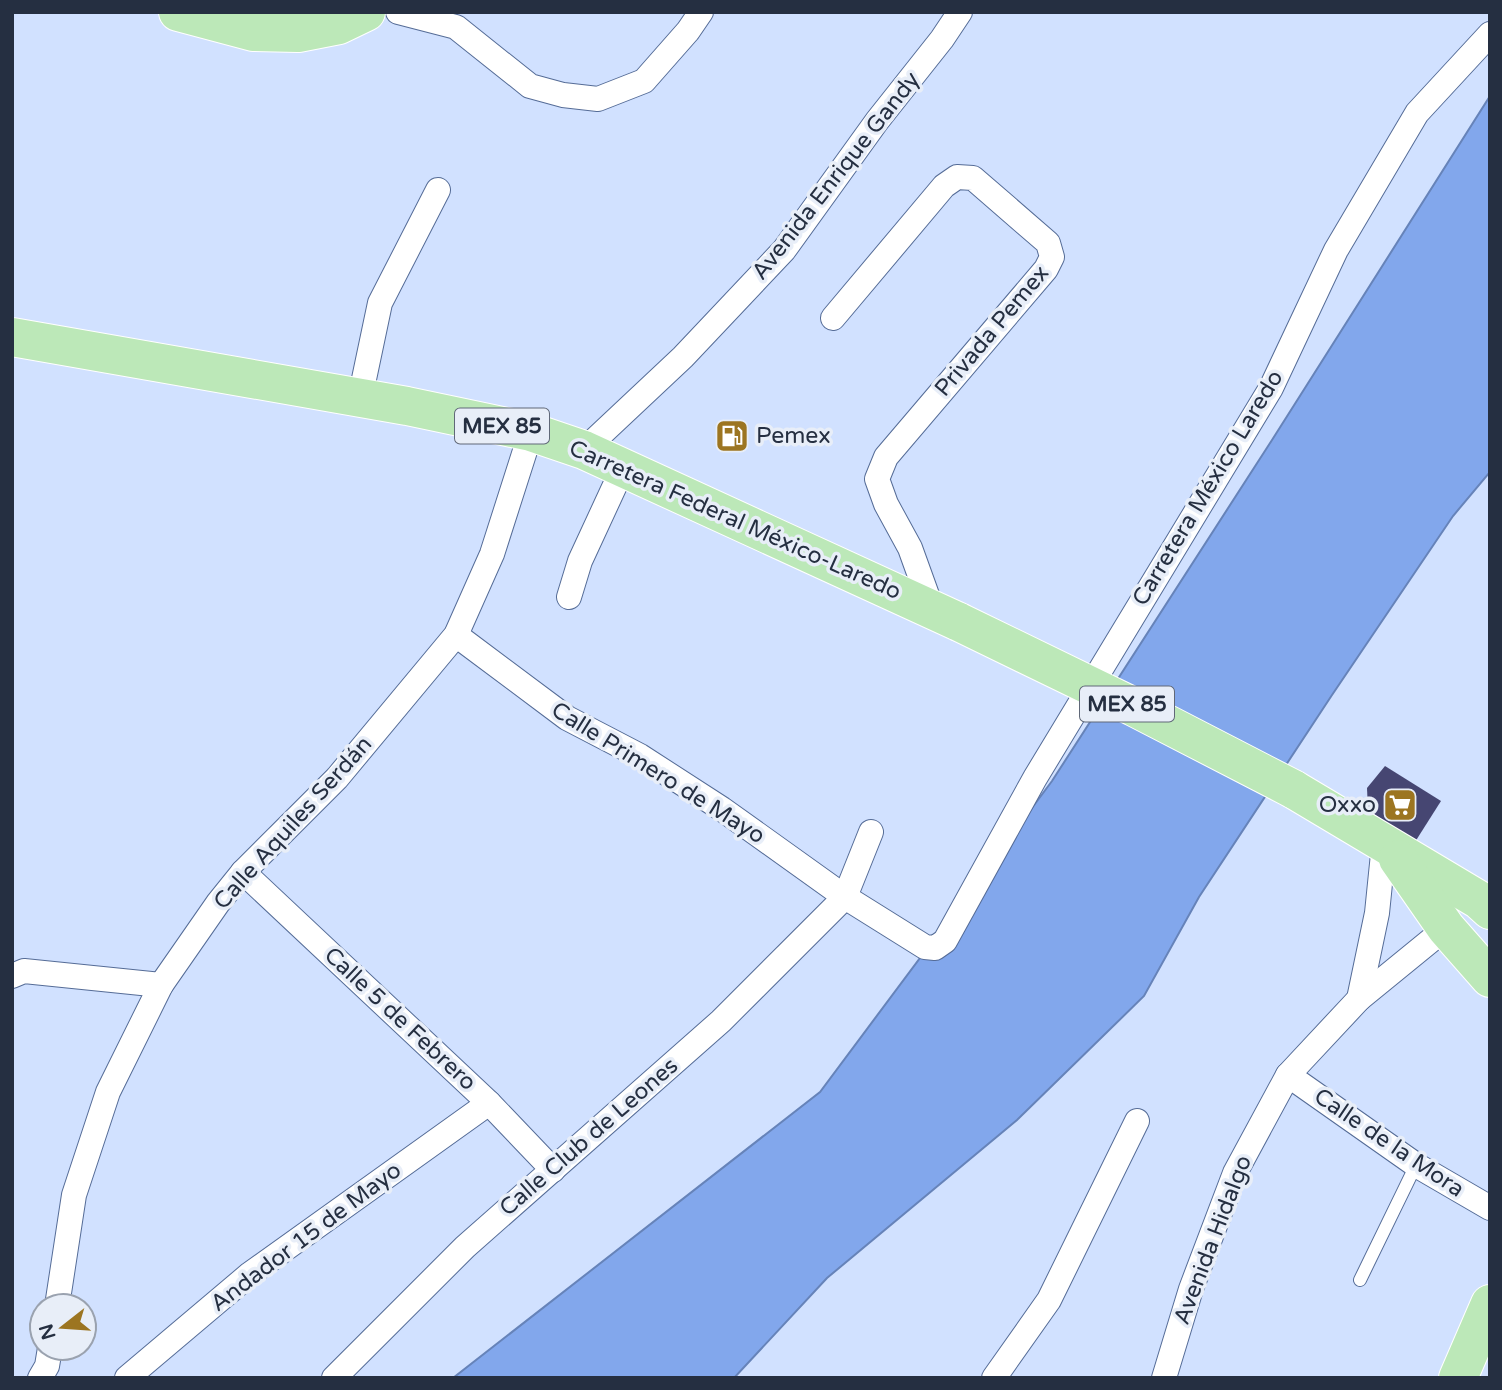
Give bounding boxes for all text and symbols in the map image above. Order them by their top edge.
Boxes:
street label: Avenida Enrique Gandy [746,66,926,286]
street label: Privada Pemex [929,260,1055,402]
street label: Carretera México Laredo [1127,365,1289,611]
road number: MEX 85 [455,408,549,444]
fuel station icon: Pemex [713,417,751,455]
place label: Pemex [756,422,831,450]
street label: Carretera Federal México-Laredo [565,434,905,606]
road number: MEX 85 [1080,686,1174,722]
street label: Calle Primero de Mayo [546,696,770,850]
street label: Calle Aquiles Serdán [208,731,378,915]
supermarket icon: Oxxo [1381,786,1419,824]
place label: Oxxo [1319,791,1376,819]
street label: Calle 5 de Febrero [318,941,482,1097]
street label: Calle Club de Leones [494,1052,684,1222]
street label: Calle de la Mora [1309,1082,1469,1204]
street label: Avenida Hidalgo [1168,1151,1258,1329]
street label: Andador 15 de Mayo [205,1156,407,1318]
north arrow [28,1292,98,1362]
text: N [35,1321,60,1342]

